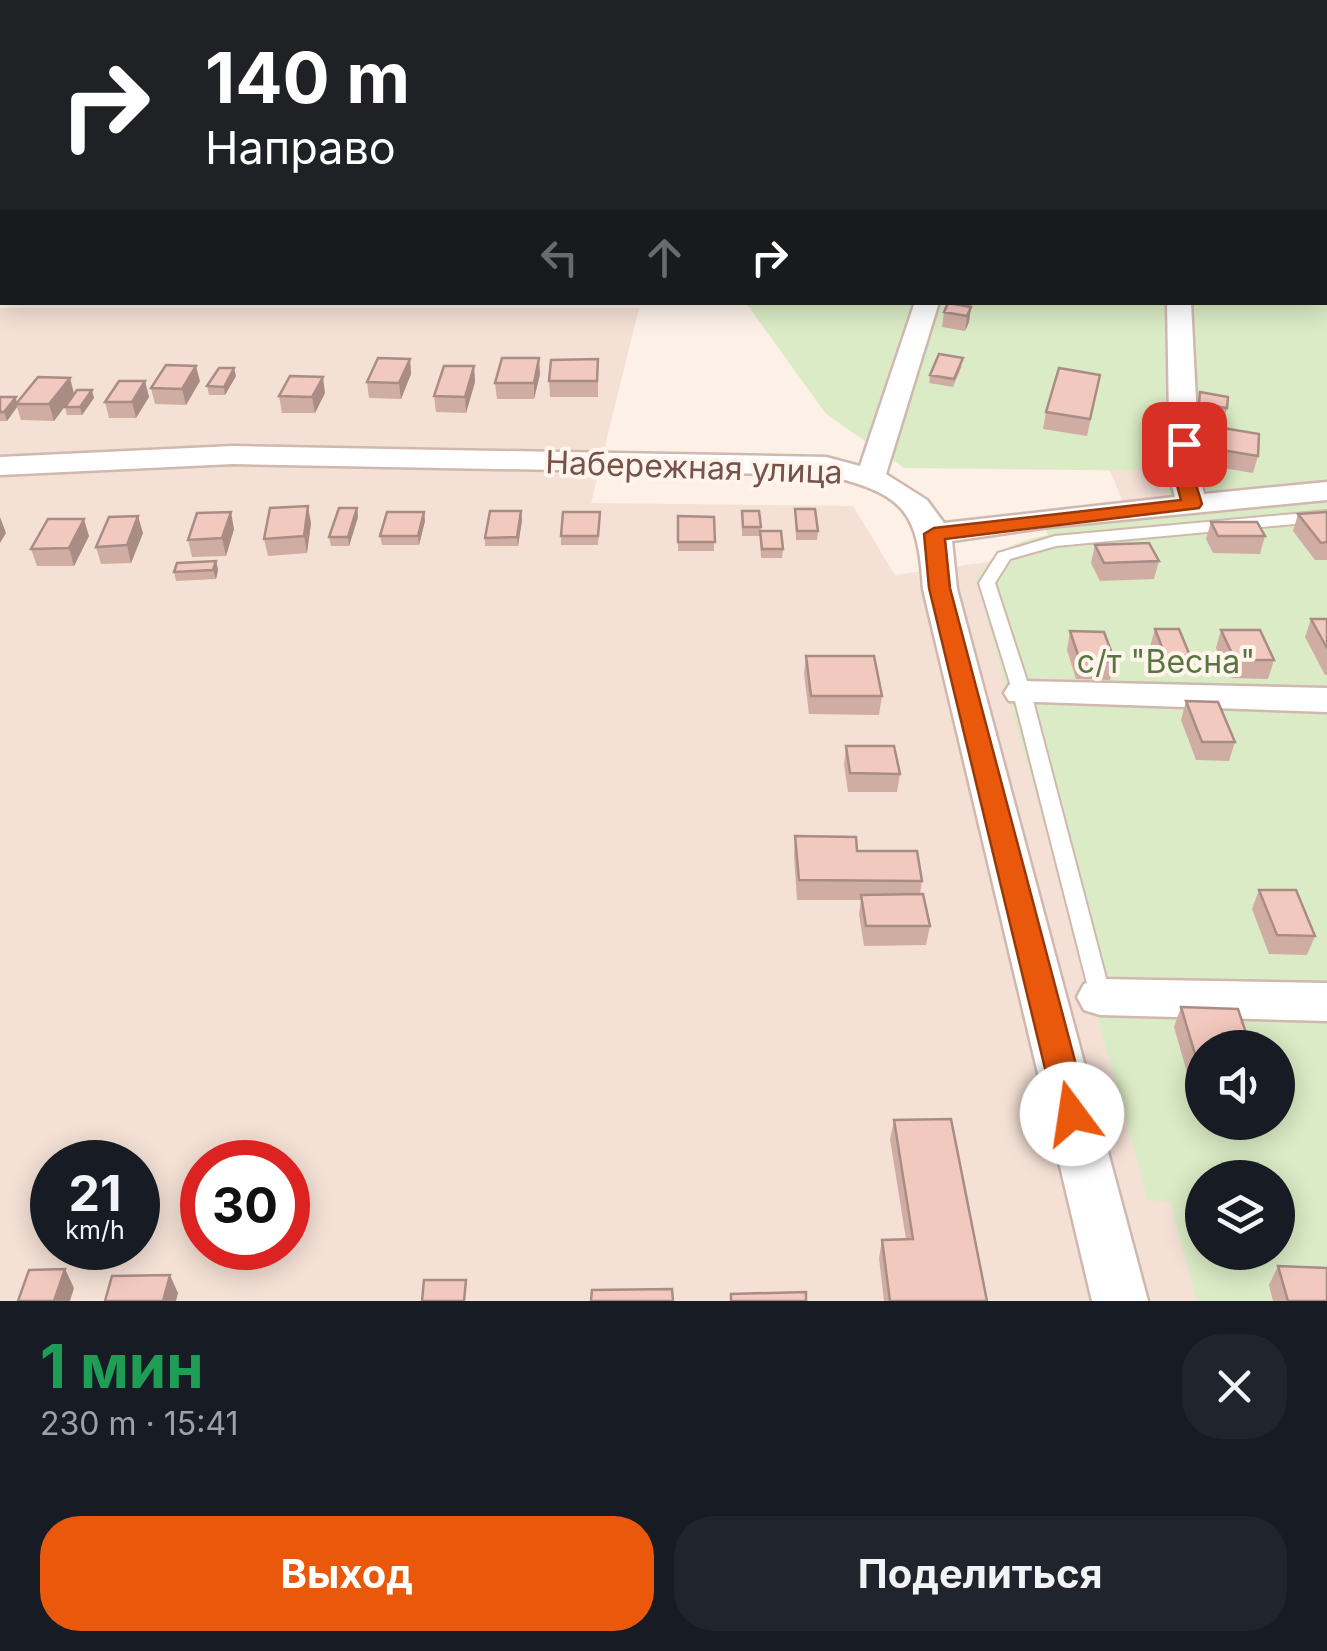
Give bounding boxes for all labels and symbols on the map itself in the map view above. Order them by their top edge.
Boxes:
pin [1142,402,1227,487]
street label: Набережная улица [545,442,843,492]
park label: с/т "Весна" [1077,642,1255,681]
position arrow [1020,1062,1124,1166]
speed limit sign: 30 [180,1140,310,1270]

